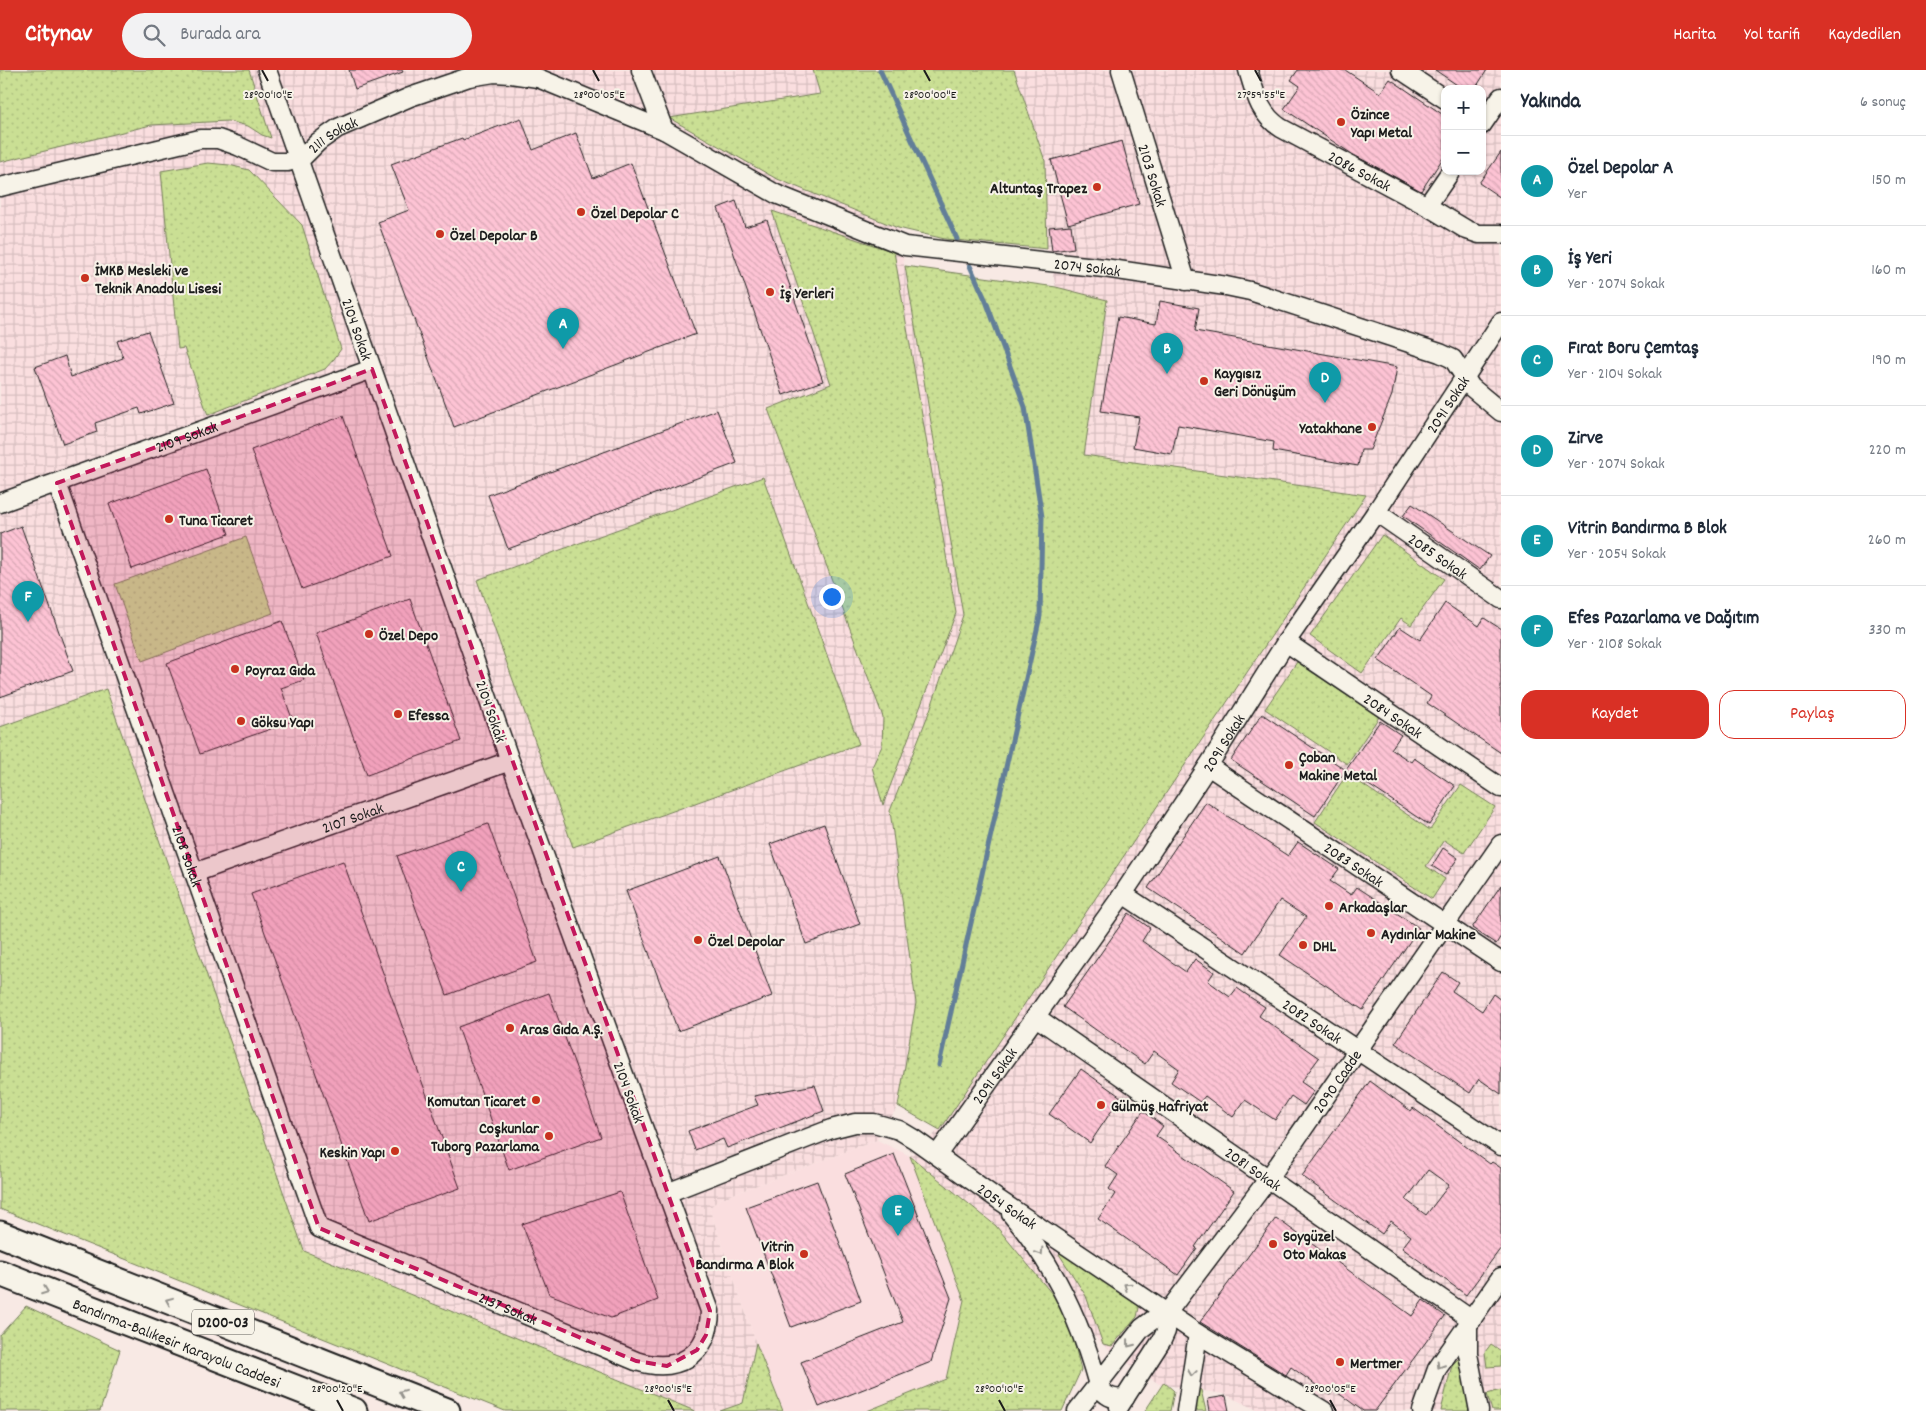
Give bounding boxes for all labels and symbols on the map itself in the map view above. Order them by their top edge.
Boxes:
text: 28°00'10"E [244,87,293,104]
text: 28°00'05"E [573,87,625,104]
text: 28°00'00"E [904,87,957,104]
text: 27°59'55"E [1237,87,1286,104]
place label: Özince Yapı Metal [1350,104,1412,145]
street label: 2111 Sokak [304,112,362,160]
marker: Özince Yapı Metal [1335,116,1347,128]
street label: 2103 Sokak [1130,141,1172,210]
street label: 2086 Sokak [1323,146,1394,199]
place label: Altuntaş Trapez [990,178,1088,201]
marker: Altuntaş Trapez [1091,181,1103,193]
place label: Özel Depolar C [591,203,679,226]
marker: Özel Depolar C [575,206,587,218]
place label: Özel Depolar B [450,225,538,248]
marker: Özel Depolar B [434,228,446,240]
street label: 2074 Sokak [1052,254,1122,284]
place label: İMKB Mesleki ve Teknik Anadolu Lisesi [95,260,221,301]
marker: İMKB Mesleki ve Teknik Anadolu Lisesi [79,272,91,284]
place label: İş Yerleri [780,283,834,306]
marker: İş Yerleri [764,286,776,298]
street label: 2104 Sokak [334,296,377,364]
pin: A [547,308,579,349]
pin: B [1151,333,1183,374]
pin: D [1309,362,1341,403]
place label: Kaygısız Geri Dönüşüm [1214,363,1296,404]
street label: 2091 Sokak [1422,372,1477,439]
marker: Kaygısız Geri Dönüşüm [1198,375,1210,387]
street label: 2109 Sokak [153,416,222,460]
place label: Yatakhane [1298,418,1362,441]
marker: Yatakhane [1366,421,1378,433]
place label: Tuna Ticaret [179,510,253,533]
marker: Tuna Ticaret [163,513,175,525]
street label: 2085 Sokak [1402,529,1471,586]
pin: F [12,581,44,622]
your location [819,584,845,610]
place label: Özel Depo [379,625,438,648]
marker: Özel Depo [363,628,375,640]
place label: Poyraz Gıda [245,660,317,683]
marker: Poyraz Gıda [229,663,241,675]
street label: 2104 Sokak [468,678,511,746]
street label: 2084 Sokak [1358,689,1426,746]
place label: Efessa [408,705,450,728]
marker: Efessa [392,708,404,720]
street label: 2091 Sokak [1198,710,1252,778]
place label: Göksu Yapı [251,712,314,735]
marker: Göksu Yapı [235,715,247,727]
place label: Çoban Makine Metal [1299,747,1377,788]
marker: Çoban Makine Metal [1283,759,1295,771]
street label: 2107 Sokak [319,798,387,841]
street label: 2108 Sokak [164,822,207,891]
street label: 2083 Sokak [1318,838,1387,894]
pin: C [445,851,477,892]
place label: Arkadaşlar [1339,897,1408,920]
marker: Arkadaşlar [1323,900,1335,912]
place label: Aydınlar Makine [1381,924,1476,947]
marker: Aydınlar Makine [1365,927,1377,939]
place label: Özel Depolar [708,931,785,954]
marker: Özel Depolar [692,934,704,946]
place label: DHL [1313,936,1336,959]
marker: DHL [1297,939,1309,951]
street label: 2082 Sokak [1277,994,1346,1051]
place label: Aras Gıda A.Ş. [520,1019,603,1042]
marker: Aras Gıda A.Ş. [504,1022,516,1034]
street label: 2091 Sokak [968,1043,1024,1110]
street label: 2090 Cadde [1308,1046,1369,1119]
street label: 2104 Sokak [606,1059,649,1127]
place label: Komutan Ticaret [427,1091,526,1114]
marker: Komutan Ticaret [530,1094,542,1106]
place label: Gülmüş Hafriyat [1111,1096,1208,1119]
marker: Gülmüş Hafriyat [1095,1099,1107,1111]
place label: Coşkunlar Tuborg Pazarlama [431,1118,540,1159]
marker: Coşkunlar Tuborg Pazarlama [543,1130,555,1142]
place label: Keskin Yapı [320,1142,385,1165]
street label: 2081 Sokak [1219,1143,1285,1198]
marker: Keskin Yapı [389,1145,401,1157]
street label: 2054 Sokak [971,1179,1041,1236]
pin: E [882,1195,914,1236]
place label: Soygüzel Oto Makas [1283,1226,1347,1267]
place label: Vitrin Bandırma A Blok [696,1236,794,1277]
marker: Soygüzel Oto Makas [1267,1238,1279,1250]
one-way arrow [1034,1247,1043,1256]
marker: Vitrin Bandırma A Blok [798,1248,810,1260]
one-way arrow [1123,1283,1132,1292]
one-way arrow [41,1285,49,1295]
street label: 2137 Sokak [474,1287,540,1332]
street label: Bandırma-Balıkesir Karayolu Caddesi [69,1293,283,1395]
one-way arrow [165,1297,174,1307]
road number: D200-03 [192,1310,254,1334]
one-way arrow [1127,1338,1136,1348]
place label: Mertmer [1350,1353,1403,1376]
marker: Mertmer [1334,1356,1346,1368]
one-way arrow [1437,1359,1447,1368]
one-way arrow [1187,1369,1198,1377]
text: 28°00'20"E [312,1381,363,1398]
text: 28°00'15"E [644,1381,692,1398]
text: 28°00'10"E [975,1381,1024,1398]
text: 28°00'05"E [1304,1381,1356,1398]
one-way arrow [398,1389,407,1399]

